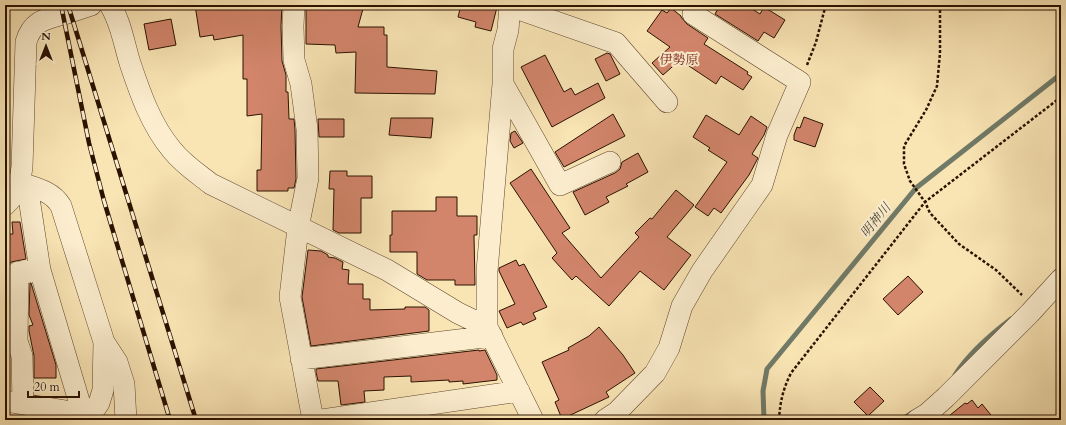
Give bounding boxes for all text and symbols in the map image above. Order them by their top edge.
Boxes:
north arrow [26,26,66,66]
text: N [41,29,51,44]
district label: 伊勢原 [659,51,699,69]
water label: 明神川 [857,198,896,241]
scale bar [28,373,79,399]
text: 20 m [34,379,61,395]

